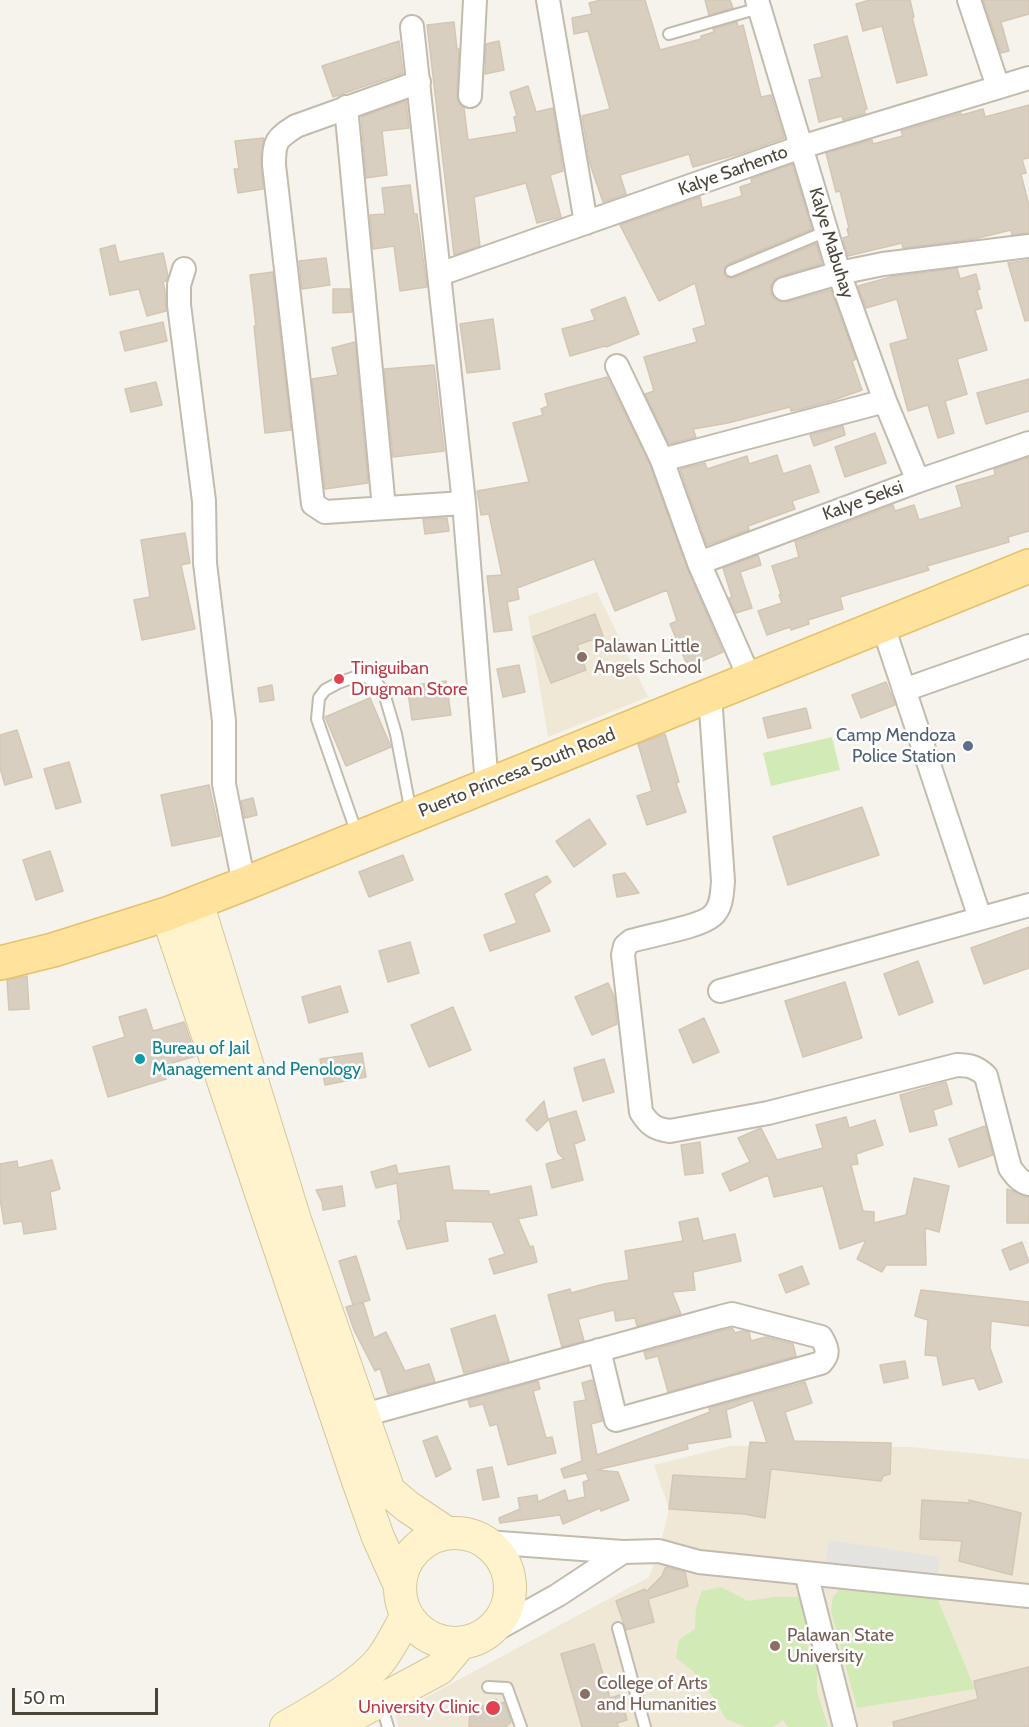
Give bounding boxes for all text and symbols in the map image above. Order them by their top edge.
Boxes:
street label: Kalye Sarhento [675,141,791,201]
street label: Kalye Mabuhay [804,185,858,301]
street label: Kalye Seksi [820,476,906,526]
place label: Palawan Little Angels School [594,636,702,678]
marker: Palawan Little Angels School [575,650,589,664]
place label: Tiniguiban Drugman Store [351,658,467,700]
marker: Tiniguiban Drugman Store [332,672,346,686]
street label: Puerto Princesa South Road [415,724,619,822]
place label: Camp Mendoza Police Station [836,725,956,768]
marker: Camp Mendoza Police Station [961,739,975,753]
place label: Bureau of Jail Management and Penology [152,1038,361,1080]
marker: Bureau of Jail Management and Penology [133,1052,147,1066]
place label: Palawan State University [787,1625,894,1668]
marker: Palawan State University [768,1639,782,1653]
place label: College of Arts and Humanities [597,1673,717,1716]
scale bar [15,1676,160,1714]
text: 50 m [23,1687,65,1709]
marker: College of Arts and Humanities [578,1687,592,1701]
place label: University Clinic [358,1697,480,1719]
marker: University Clinic [484,1699,502,1717]

